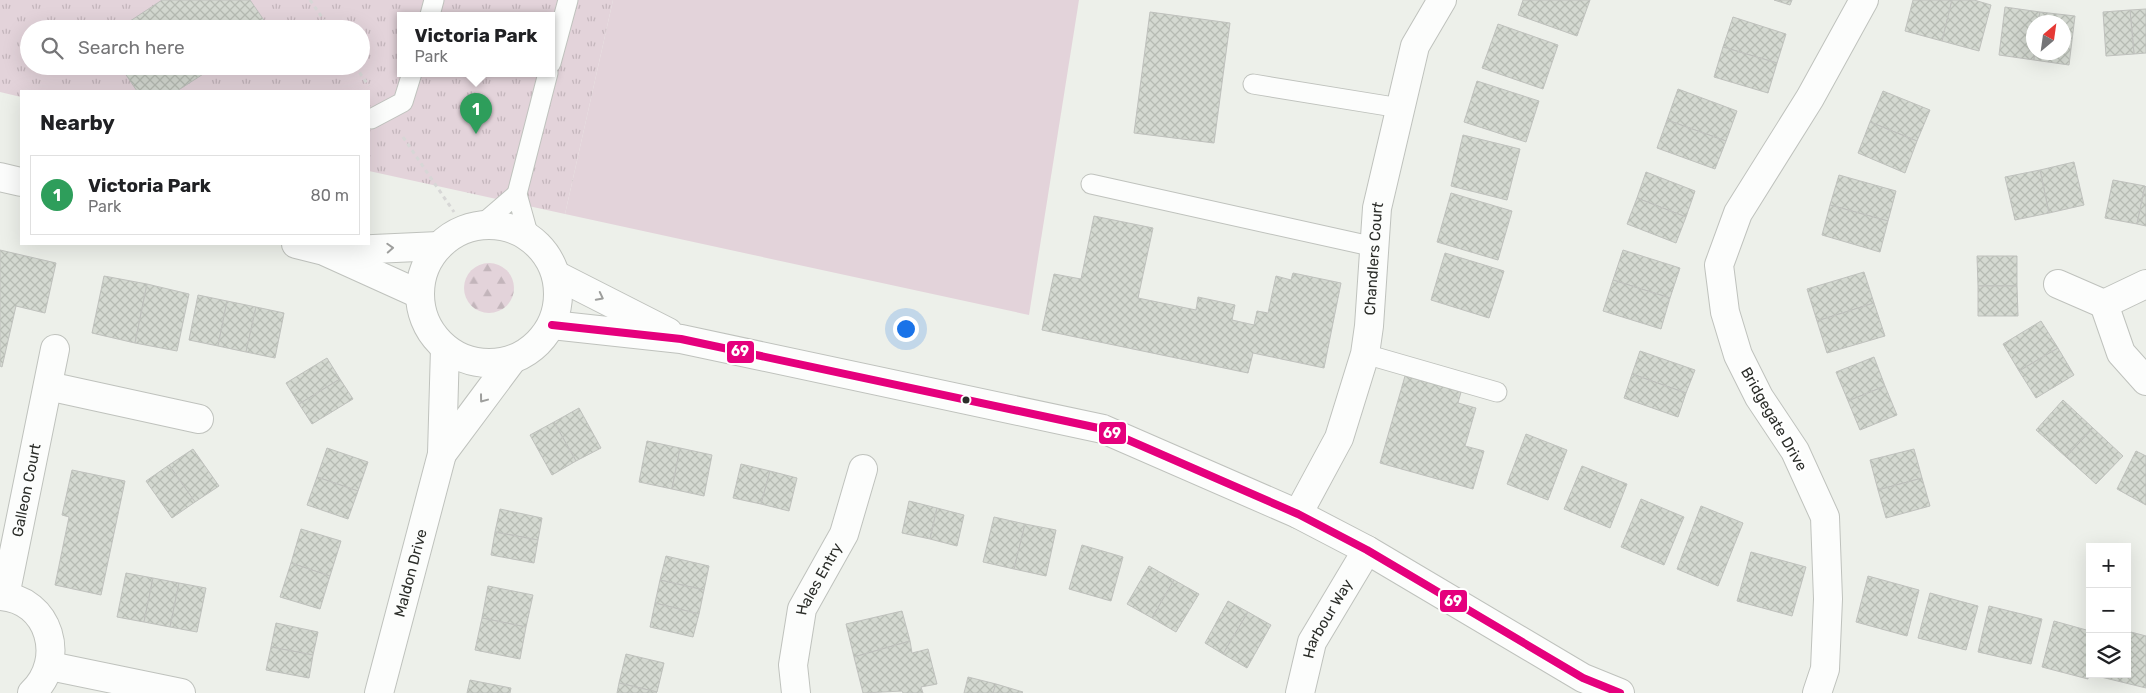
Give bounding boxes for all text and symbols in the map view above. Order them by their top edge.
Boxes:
popup [397,12,555,77]
north arrow [2026,15,2071,60]
search box [20,20,370,75]
text: Victoria Park [415,24,538,47]
icon: search [38,34,66,62]
text: Search here [78,36,185,59]
text: Park [415,47,448,66]
pin: 1 [460,93,492,134]
text: Nearby [40,110,115,135]
text: Victoria Park [88,174,211,197]
text: 1 [53,186,61,205]
text: 80 m [311,186,349,205]
text: Park [88,197,121,216]
street label: Chandlers Court [1361,200,1387,316]
one-way arrow [386,243,394,254]
one-way arrow [595,291,604,301]
your location [893,316,919,342]
line badge: 69 [726,340,755,364]
text: 69 [731,343,749,360]
street label: Bridgegate Drive [1737,364,1811,474]
one-way arrow [480,393,489,403]
unlabelled marker [961,395,971,405]
line badge: 69 [1098,421,1127,445]
text: 69 [1103,425,1121,442]
street label: Galleon Court [8,442,45,538]
street label: Maldon Drive [390,527,431,619]
street label: Hales Entry [792,540,846,616]
map controls [2086,543,2131,678]
button: + [2086,543,2131,588]
street label: Harbour Way [1299,576,1357,660]
button: − [2086,588,2131,633]
line badge: 69 [1439,589,1468,613]
text: 69 [1444,593,1462,610]
button: layers [2086,633,2131,678]

